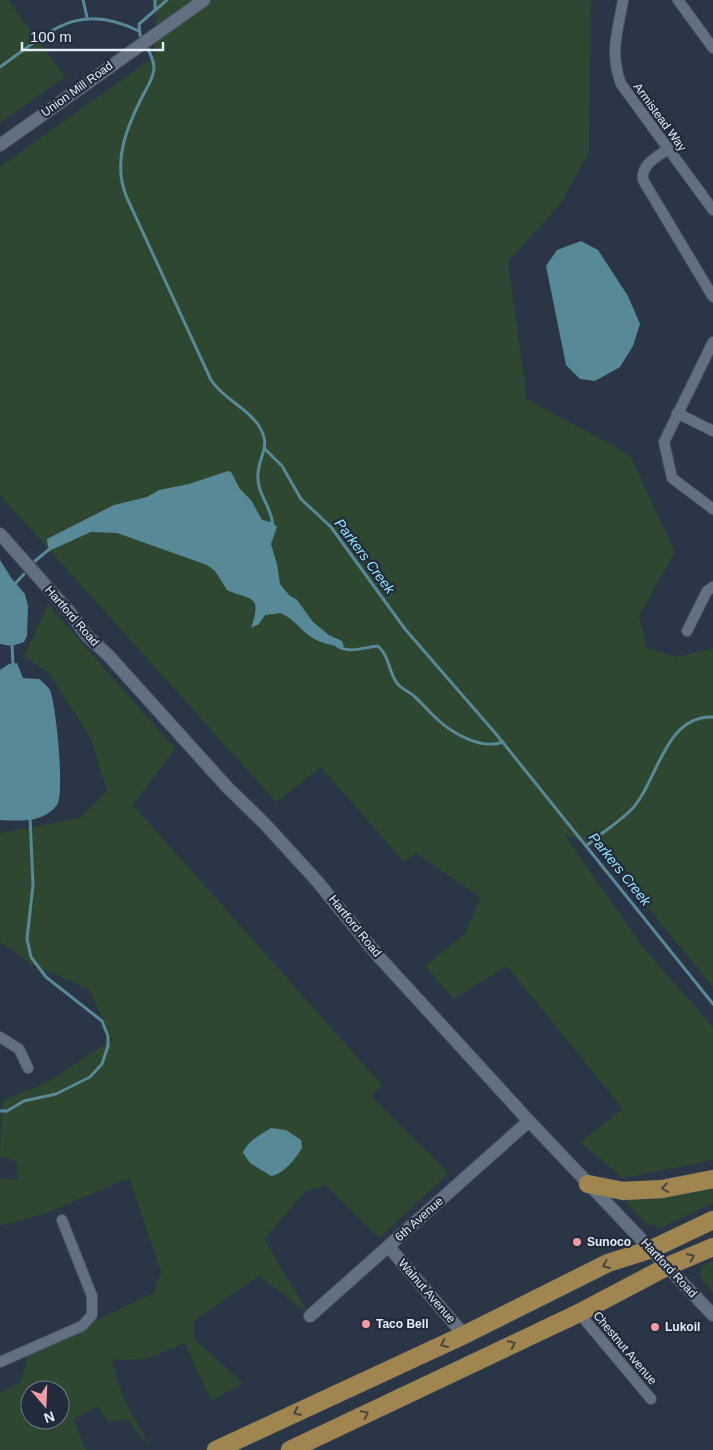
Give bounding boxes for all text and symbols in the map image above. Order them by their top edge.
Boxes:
scale bar [22,20,164,52]
text: 100 m [30,28,72,45]
street label: Union Mill Road [39,58,115,120]
street label: Armistead Way [631,80,689,154]
water label: Parkers Creek [332,515,399,597]
street label: Hartford Road [42,583,102,649]
water label: Parkers Creek [586,829,655,910]
street label: Hartford Road [326,892,384,960]
one-way arrow [661,1182,669,1193]
street label: 6th Avenue [392,1194,446,1244]
place label: Sunoco [587,1235,631,1249]
marker: Sunoco [571,1236,583,1248]
street label: Hartford Road [638,1236,700,1300]
one-way arrow [686,1252,695,1263]
street label: Walnut Avenue [395,1256,459,1326]
one-way arrow [602,1258,611,1269]
street label: Chestnut Avenue [590,1309,660,1388]
place label: Taco Bell [376,1317,428,1331]
marker: Taco Bell [360,1318,372,1330]
place label: Lukoil [665,1320,700,1334]
marker: Lukoil [649,1321,661,1333]
one-way arrow [440,1338,449,1348]
one-way arrow [507,1340,516,1350]
north arrow [20,1380,70,1430]
one-way arrow [293,1406,302,1416]
text: N [42,1408,57,1427]
one-way arrow [360,1410,369,1420]

